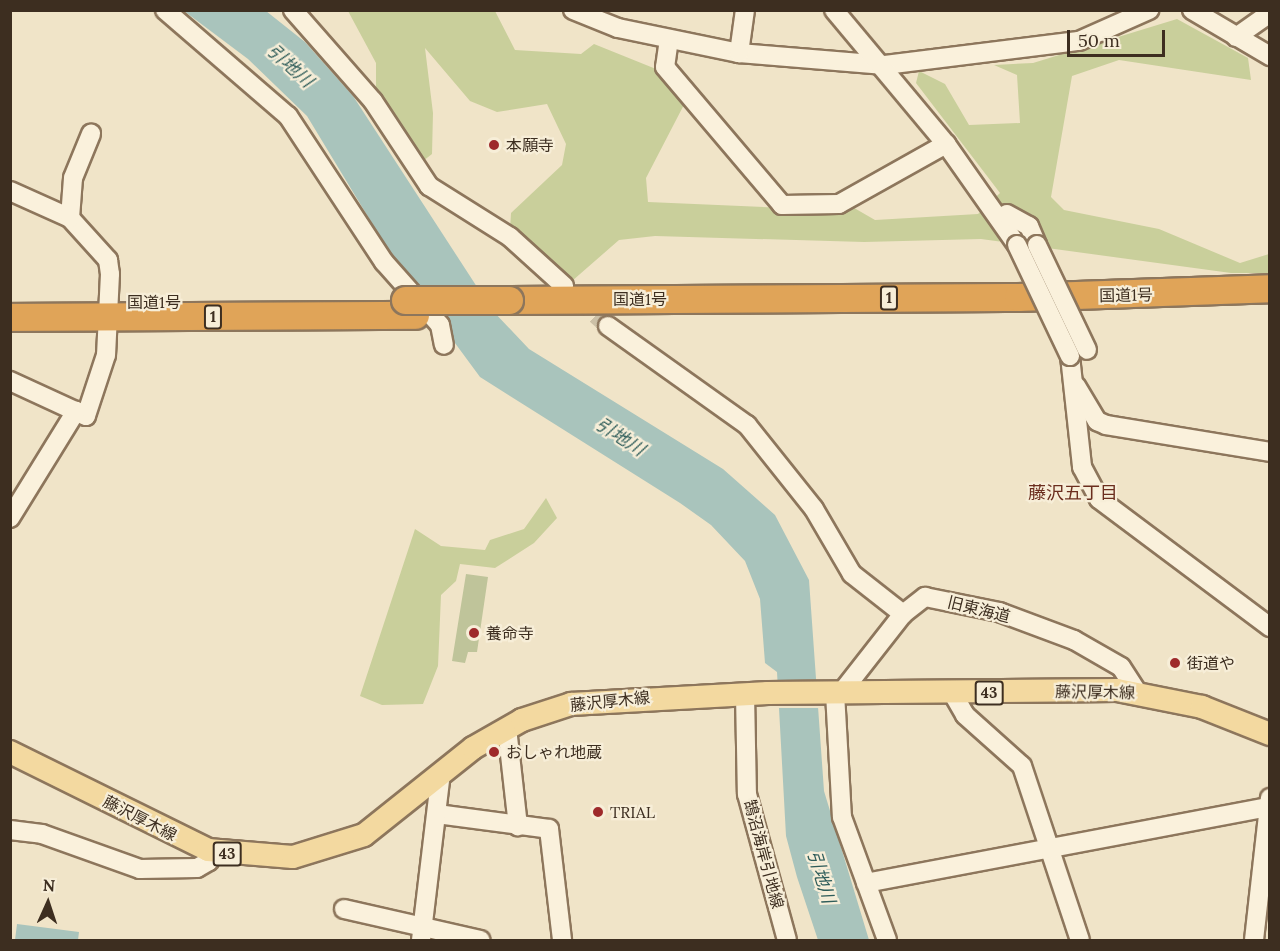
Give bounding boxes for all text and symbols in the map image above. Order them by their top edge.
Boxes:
scale bar [1070,18,1168,56]
text: 50 m [1078,29,1120,52]
water label: 引地川 [263,40,317,92]
place label: 本願寺 [506,135,554,155]
marker: 本願寺 [487,138,501,152]
street label: 国道1号 [1099,285,1153,305]
road number: 1 [878,286,900,310]
street label: 国道1号 [613,289,667,309]
street label: 国道1号 [127,292,181,312]
road number: 1 [202,305,224,329]
water label: 引地川 [591,413,649,461]
district label: 藤沢五丁目 [1028,482,1118,504]
street label: 旧東海道 [946,592,1012,626]
place label: 養命寺 [486,623,534,643]
marker: 養命寺 [467,626,481,640]
place label: 街道や [1187,653,1235,673]
marker: 街道や [1168,656,1182,670]
road number: 43 [974,681,1004,705]
street label: 藤沢厚木線 [1055,682,1135,702]
street label: 藤沢厚木線 [569,687,651,715]
place label: おしゃれ地蔵 [506,742,602,762]
marker: おしゃれ地蔵 [487,745,501,759]
street label: 藤沢厚木線 [100,791,180,845]
street label: 鵠沼海岸引地線 [740,797,788,911]
place label: TRIAL [610,802,655,822]
marker: TRIAL [591,805,605,819]
road number: 43 [212,842,242,866]
water label: 引地川 [803,848,839,906]
north arrow [18,873,78,933]
text: N [42,875,56,895]

